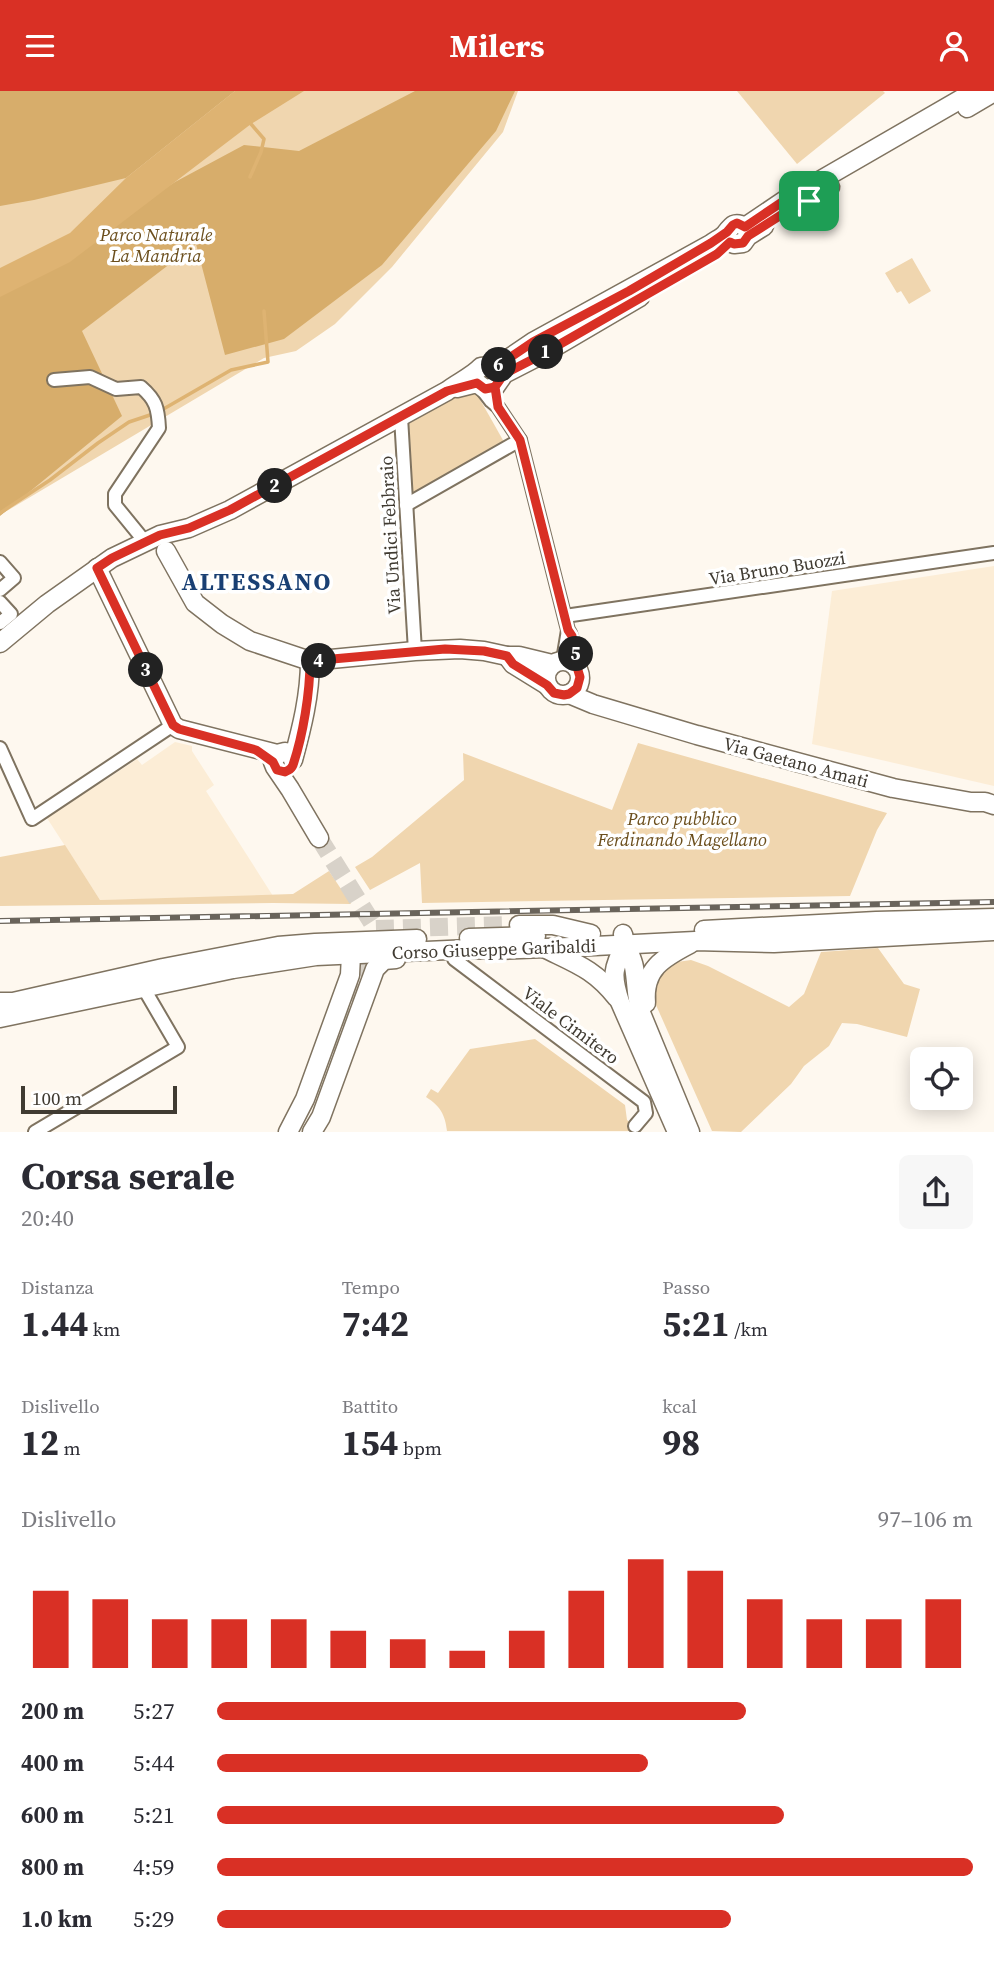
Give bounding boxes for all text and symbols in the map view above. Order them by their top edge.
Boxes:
text: Milers [450,24,544,68]
icon: menu [21,27,59,65]
icon: person [935,27,973,65]
pin [779,171,839,231]
icon: arrive [790,182,828,220]
park label: Parco Naturale La Mandria [99,222,213,268]
pin: 1 [528,335,564,369]
text: 1 [540,338,551,364]
pin: 6 [482,347,516,383]
text: 6 [493,351,504,377]
street label: Via Undici Febbraio [373,455,407,615]
pin: 2 [258,469,292,503]
text: 2 [269,472,280,498]
street label: Via Bruno Buozzi [707,545,847,591]
district label: ALTESSANO [182,565,332,598]
pin: 5 [558,637,594,671]
text: 5 [570,640,581,666]
pin: 4 [302,643,336,679]
text: 4 [313,647,324,673]
pin: 3 [128,653,164,687]
text: 3 [140,656,151,682]
street label: Via Gaetano Amati [721,731,871,793]
park label: Parco pubblico Ferdinando Magellano [596,806,767,852]
street label: Corso Giuseppe Garibaldi [391,933,597,965]
street label: Viale Cimitero [517,980,625,1070]
map controls [910,1047,973,1110]
button: locate [910,1047,973,1110]
scale bar [21,1083,177,1114]
text: 100 m [32,1085,82,1111]
text: Corsa serale [21,1150,235,1202]
button: share [899,1155,973,1229]
text: 20:40 [21,1202,74,1234]
text: Distanza [21,1274,94,1300]
text: Tempo [342,1274,400,1300]
text: Passo [662,1274,710,1300]
text: 1.44 [21,1300,88,1348]
text: 7:42 [342,1300,409,1348]
text: 5:21 [662,1300,730,1348]
text: km [88,1316,120,1342]
text: /km [730,1316,768,1342]
text: Dislivello [21,1393,100,1419]
text: Battito [342,1393,398,1419]
text: kcal [662,1393,697,1419]
text: 12 [21,1419,59,1467]
text: 154 [342,1419,399,1467]
text: 98 [662,1419,700,1467]
text: m [59,1435,81,1461]
text: bpm [399,1435,442,1461]
text: Dislivello [21,1503,116,1535]
text: 97–106 m [878,1503,973,1535]
text: 200 m [21,1695,84,1727]
text: 5:27 [133,1695,174,1727]
text: 400 m [21,1747,84,1779]
text: 5:44 [133,1747,174,1779]
text: 600 m [21,1799,84,1831]
text: 5:21 [133,1799,174,1831]
text: 800 m [21,1851,84,1883]
text: 4:59 [133,1851,174,1883]
text: 1.0 km [21,1903,92,1935]
text: 5:29 [133,1903,174,1935]

